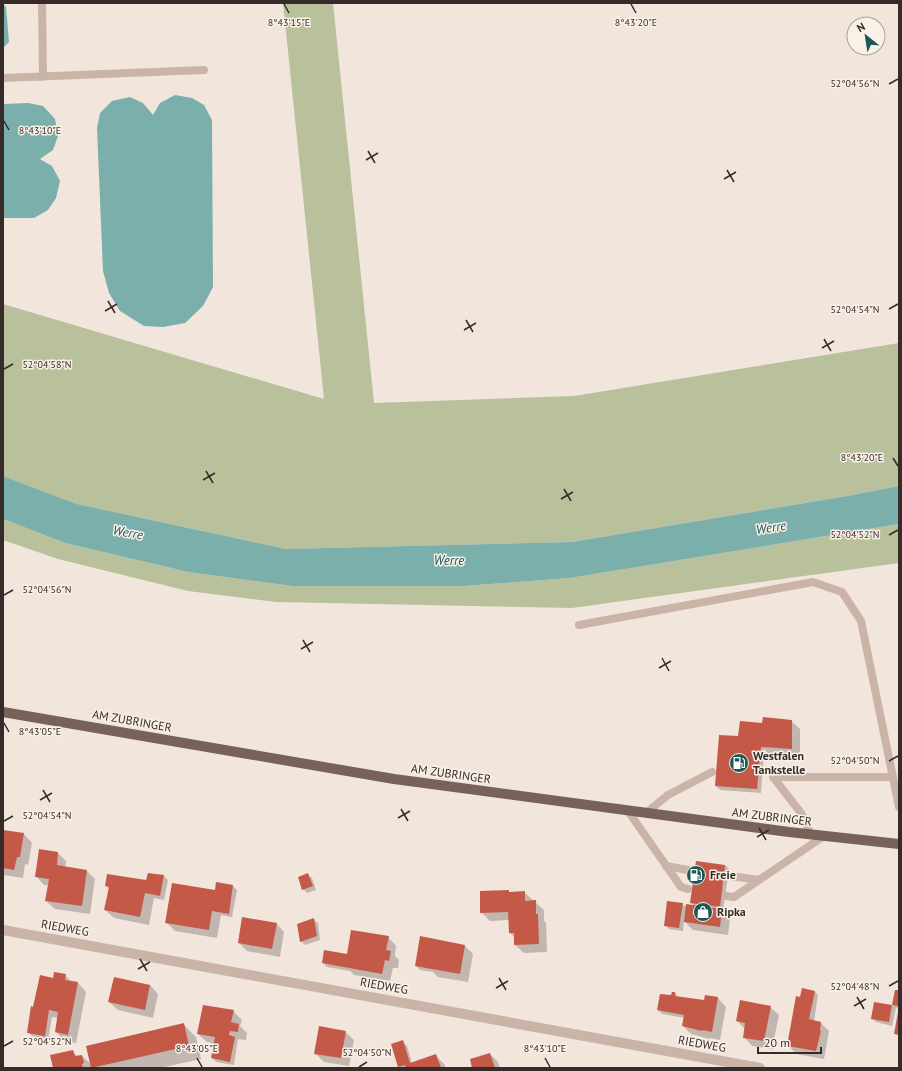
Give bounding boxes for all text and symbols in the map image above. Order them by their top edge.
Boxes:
text: 8°43'15"E [268,16,310,29]
text: 8°43'20"E [615,16,657,29]
north arrow [846,16,886,56]
text: N [854,19,868,35]
text: 52°04'56"N [830,77,880,90]
text: 8°43'10"E [19,124,61,137]
text: 52°04'54"N [830,303,880,316]
text: 52°04'58"N [22,358,72,371]
text: 8°43'20"E [841,451,883,464]
water label: Werre [755,517,787,538]
water label: Werre [111,521,144,544]
text: 52°04'52"N [830,528,880,541]
water label: Werre [434,552,464,569]
text: 52°04'56"N [22,583,72,596]
street label: AM ZUBRINGER [91,706,173,735]
text: 8°43'05"E [19,725,61,738]
place label: Westfalen Tankstelle [753,748,805,777]
fuel station icon: Westfalen Tankstelle [728,752,750,774]
text: 52°04'50"N [830,754,880,767]
street label: AM ZUBRINGER [410,760,492,787]
street label: AM ZUBRINGER [731,804,813,829]
text: 52°04'54"N [22,809,72,822]
fuel station icon: Freie [685,864,707,886]
place label: Freie [710,867,736,882]
shop icon: Ripka [692,901,714,923]
place label: Ripka [717,904,746,919]
street label: RIEDWEG [40,916,90,939]
street label: RIEDWEG [359,974,409,997]
text: 52°04'48"N [830,980,880,993]
scale bar [758,1029,821,1055]
street label: RIEDWEG [677,1032,727,1055]
text: 52°04'52"N [22,1035,72,1048]
text: 20 m [764,1035,790,1050]
text: 8°43'05"E [176,1042,218,1055]
text: 8°43'10"E [524,1042,566,1055]
text: 52°04'50"N [342,1046,392,1059]

